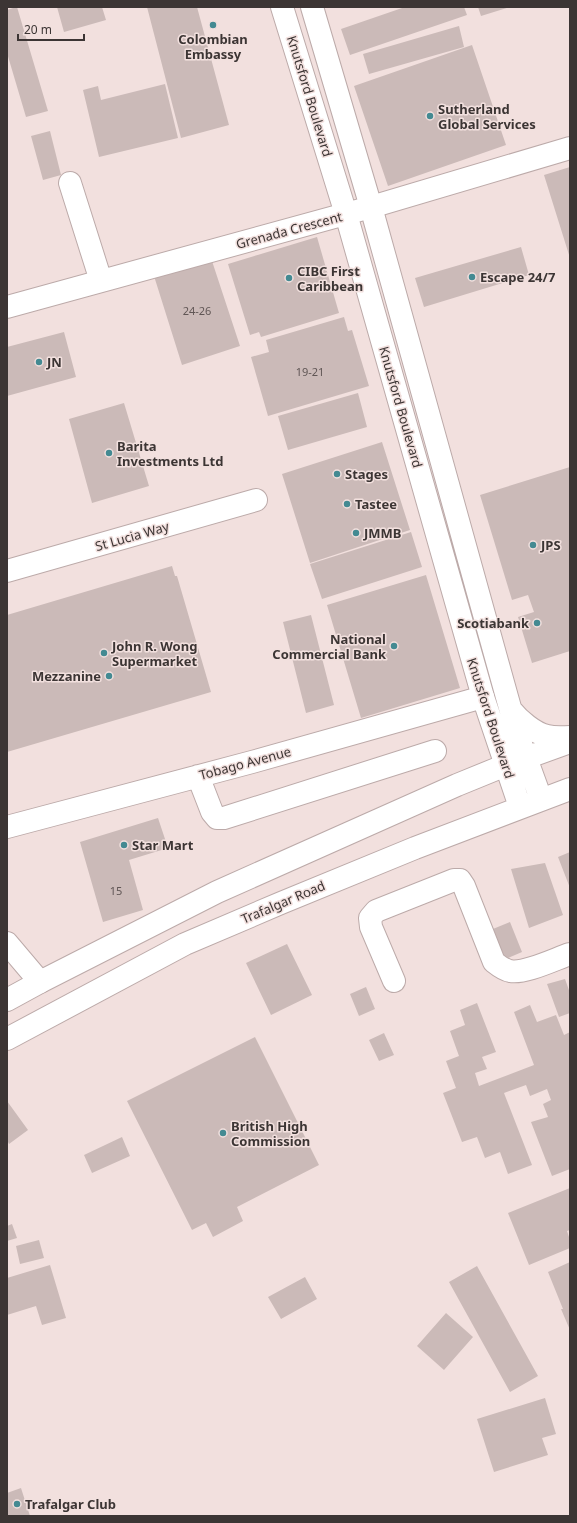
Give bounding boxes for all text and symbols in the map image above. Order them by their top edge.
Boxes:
scale bar [18,16,84,42]
marker: Colombian Embassy [208,20,218,30]
text: 20 m [24,21,52,38]
place label: Colombian Embassy [178,30,248,63]
street label: Knutsford Boulevard [283,33,337,159]
place label: Sutherland Global Services [438,100,536,133]
marker: Sutherland Global Services [425,111,435,121]
street label: Grenada Crescent [234,207,344,253]
place label: CIBC First Caribbean [297,262,363,295]
place label: Escape 24/7 [480,268,555,286]
marker: Escape 24/7 [467,272,477,282]
marker: CIBC First Caribbean [284,273,294,283]
house number: 24-26 [183,303,211,318]
street label: Knutsford Boulevard [375,344,427,470]
place label: JN [46,353,62,371]
marker: JN [34,357,44,367]
house number: 19-21 [296,364,324,379]
place label: Barita Investments Ltd [117,437,223,470]
marker: Barita Investments Ltd [104,448,114,458]
place label: Stages [345,465,388,483]
marker: Stages [332,469,342,479]
place label: Tastee [355,495,397,513]
marker: Tastee [342,499,352,509]
street label: St Lucia Way [93,517,171,555]
place label: JMMB [363,524,401,542]
marker: JMMB [351,528,361,538]
place label: JPS [540,536,561,554]
marker: JPS [528,540,538,550]
place label: Scotiabank [457,614,530,632]
marker: Scotiabank [532,618,542,628]
place label: National Commercial Bank [272,630,387,663]
place label: John R. Wong Supermarket [111,637,197,670]
marker: National Commercial Bank [389,641,399,651]
marker: John R. Wong Supermarket [99,648,109,658]
street label: Knutsford Boulevard [463,655,519,781]
place label: Mezzanine [32,667,101,685]
marker: Mezzanine [104,671,114,681]
street label: Tobago Avenue [197,742,293,784]
place label: Star Mart [132,836,194,854]
marker: Star Mart [119,840,129,850]
street label: Trafalgar Road [238,876,328,928]
house number: 15 [110,883,122,898]
place label: British High Commission [231,1117,310,1150]
marker: British High Commission [218,1128,228,1138]
place label: Trafalgar Club [25,1495,116,1513]
marker: Trafalgar Club [12,1499,22,1509]

